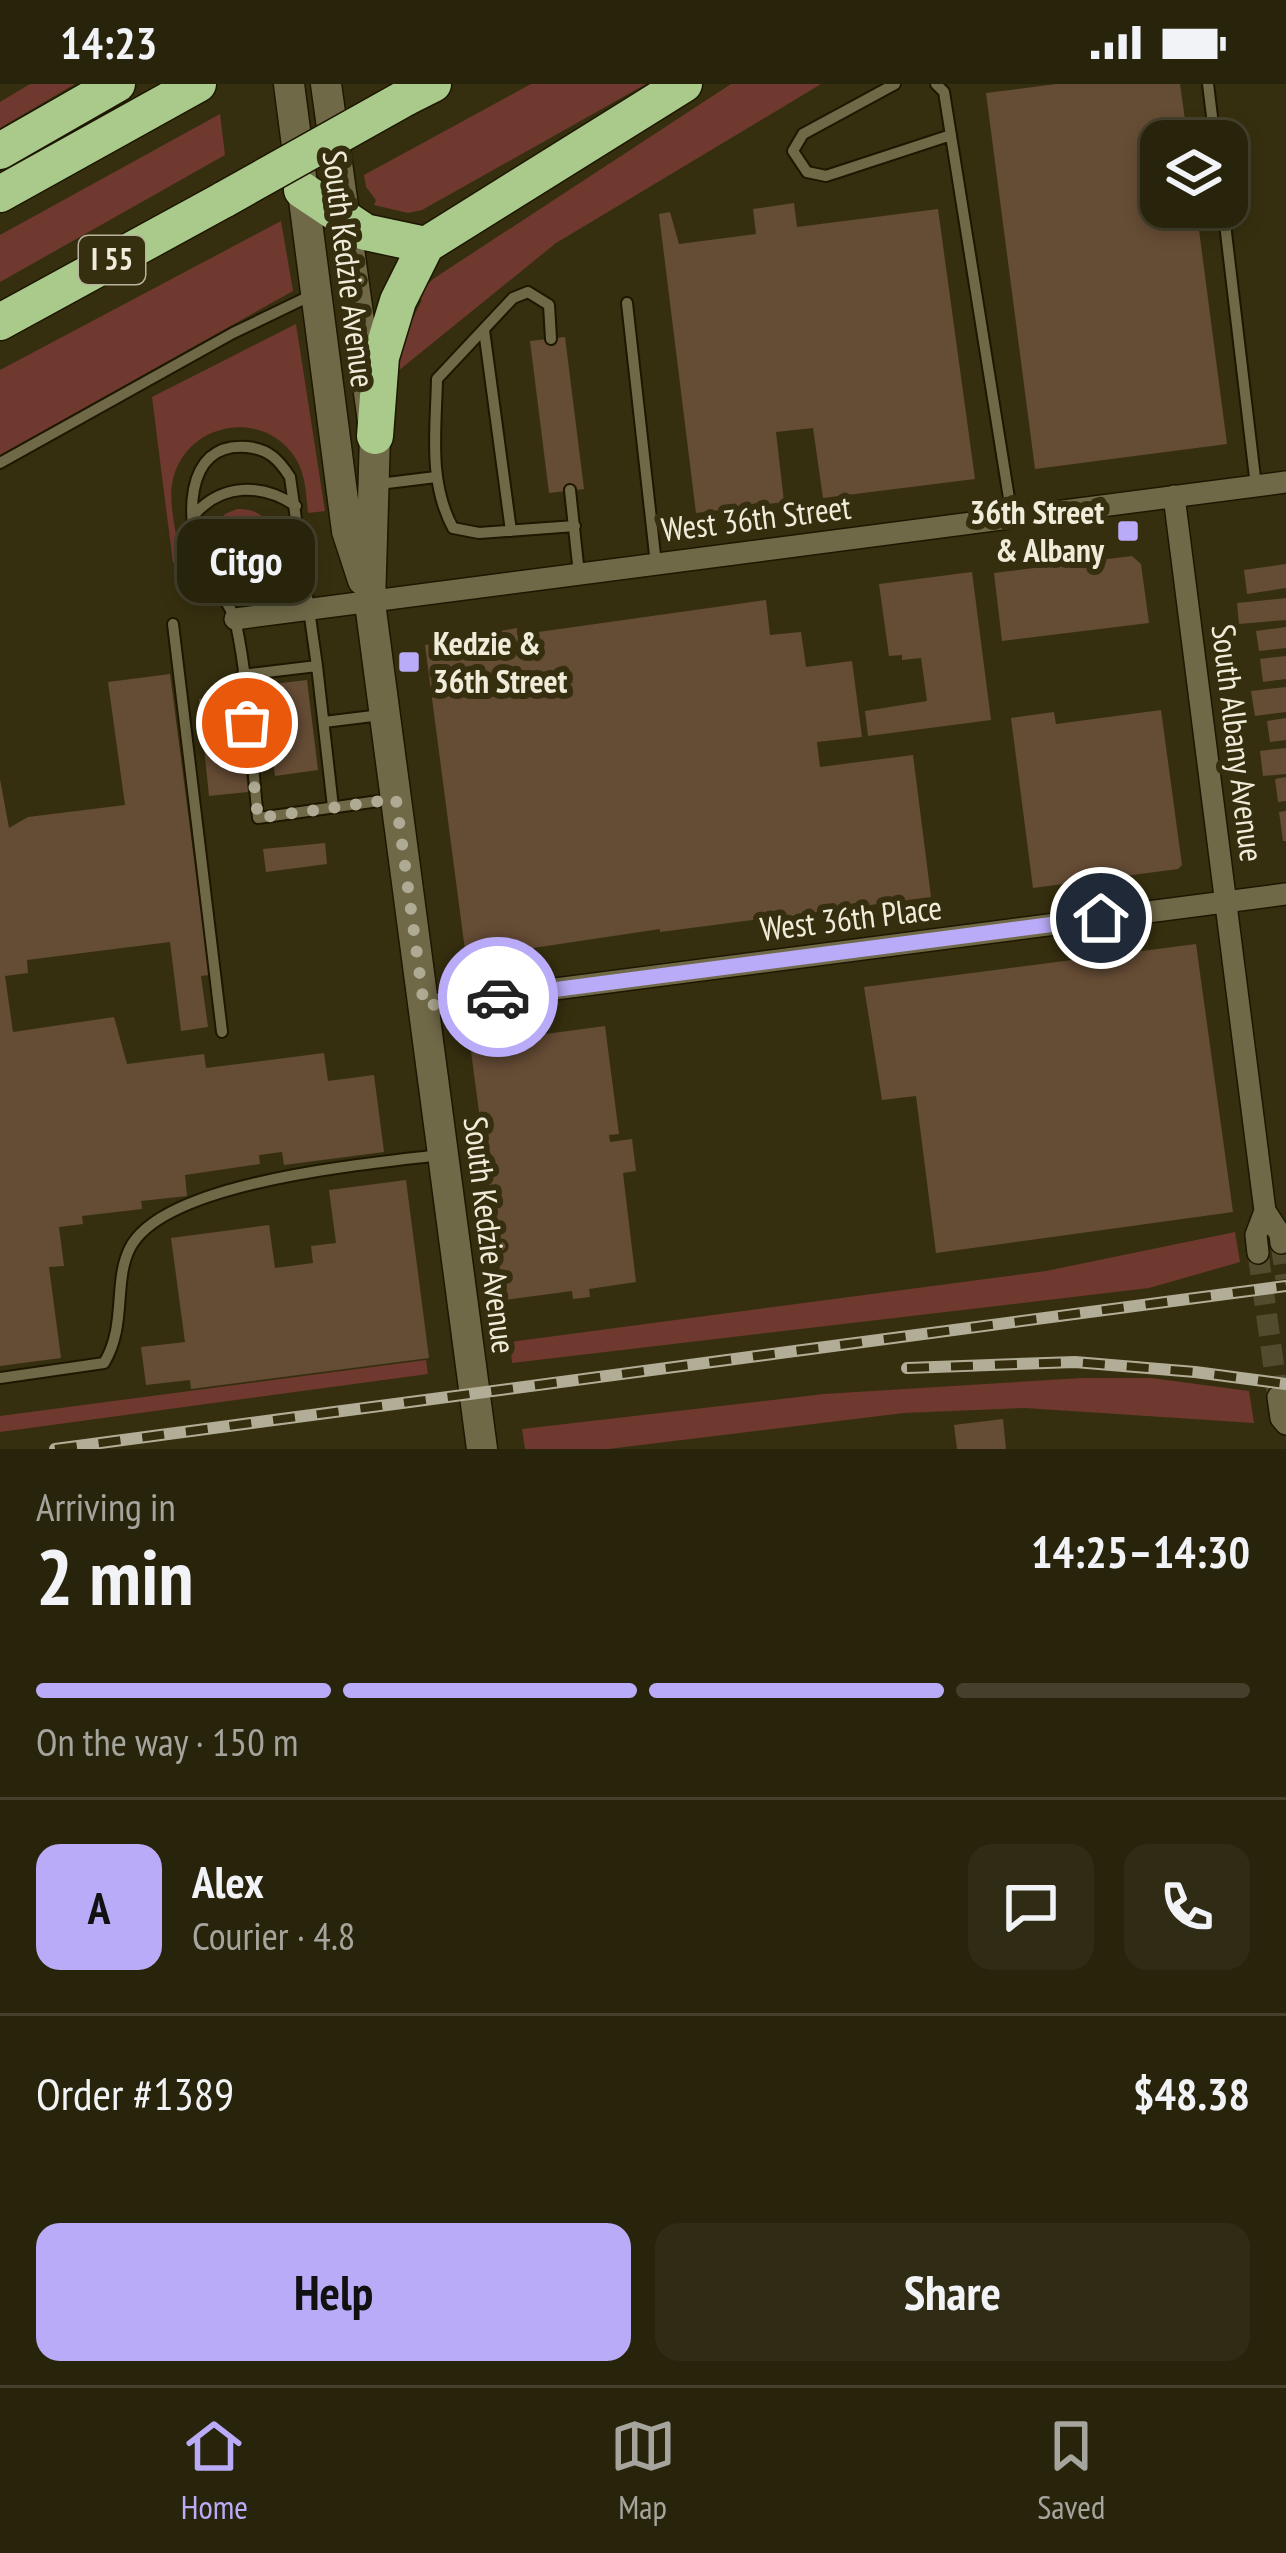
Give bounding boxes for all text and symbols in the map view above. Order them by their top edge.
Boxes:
text: 14:23 [60,13,157,71]
map controls [1140,120,1248,228]
button: layers [1140,120,1248,228]
street label: South Kedzie Avenue [314,148,385,390]
road number: I 55 [79,236,145,284]
street label: West 36th Street [659,485,853,550]
place label: 36th Street & Albany [970,490,1105,571]
marker: 36th Street & Albany [1115,518,1141,544]
callout: Citgo [178,519,316,603]
text: Citgo [210,535,282,586]
place label: Kedzie & 36th Street [433,621,568,702]
street label: South Albany Avenue [1203,622,1274,864]
marker: Kedzie & 36th Street [396,649,422,675]
pin [196,672,298,774]
icon: bag [214,690,280,756]
pin [1050,867,1152,969]
street label: West 36th Place [758,885,944,950]
icon: home [1068,885,1134,951]
courier [438,937,558,1057]
icon: car [465,964,531,1030]
street label: South Kedzie Avenue [455,1114,526,1356]
text: Arriving in [36,1481,176,1532]
text: 14:25–14:30 [1031,1522,1250,1580]
text: 2 min [36,1526,194,1627]
text: On the way · 150 m [36,1716,298,1767]
button: chat [968,1844,1094,1970]
button: phone [1124,1844,1250,1970]
text: Alex [192,1852,264,1910]
text: A [88,1878,110,1936]
text: Courier · 4.8 [192,1910,355,1961]
text: Order #1389 [36,2064,234,2122]
text: $48.38 [1133,2064,1250,2122]
button: Help [36,2223,631,2361]
button: Share [655,2223,1250,2361]
tab: Home [181,2413,248,2528]
tab: Map [610,2413,676,2528]
tab: Saved [1037,2413,1105,2528]

